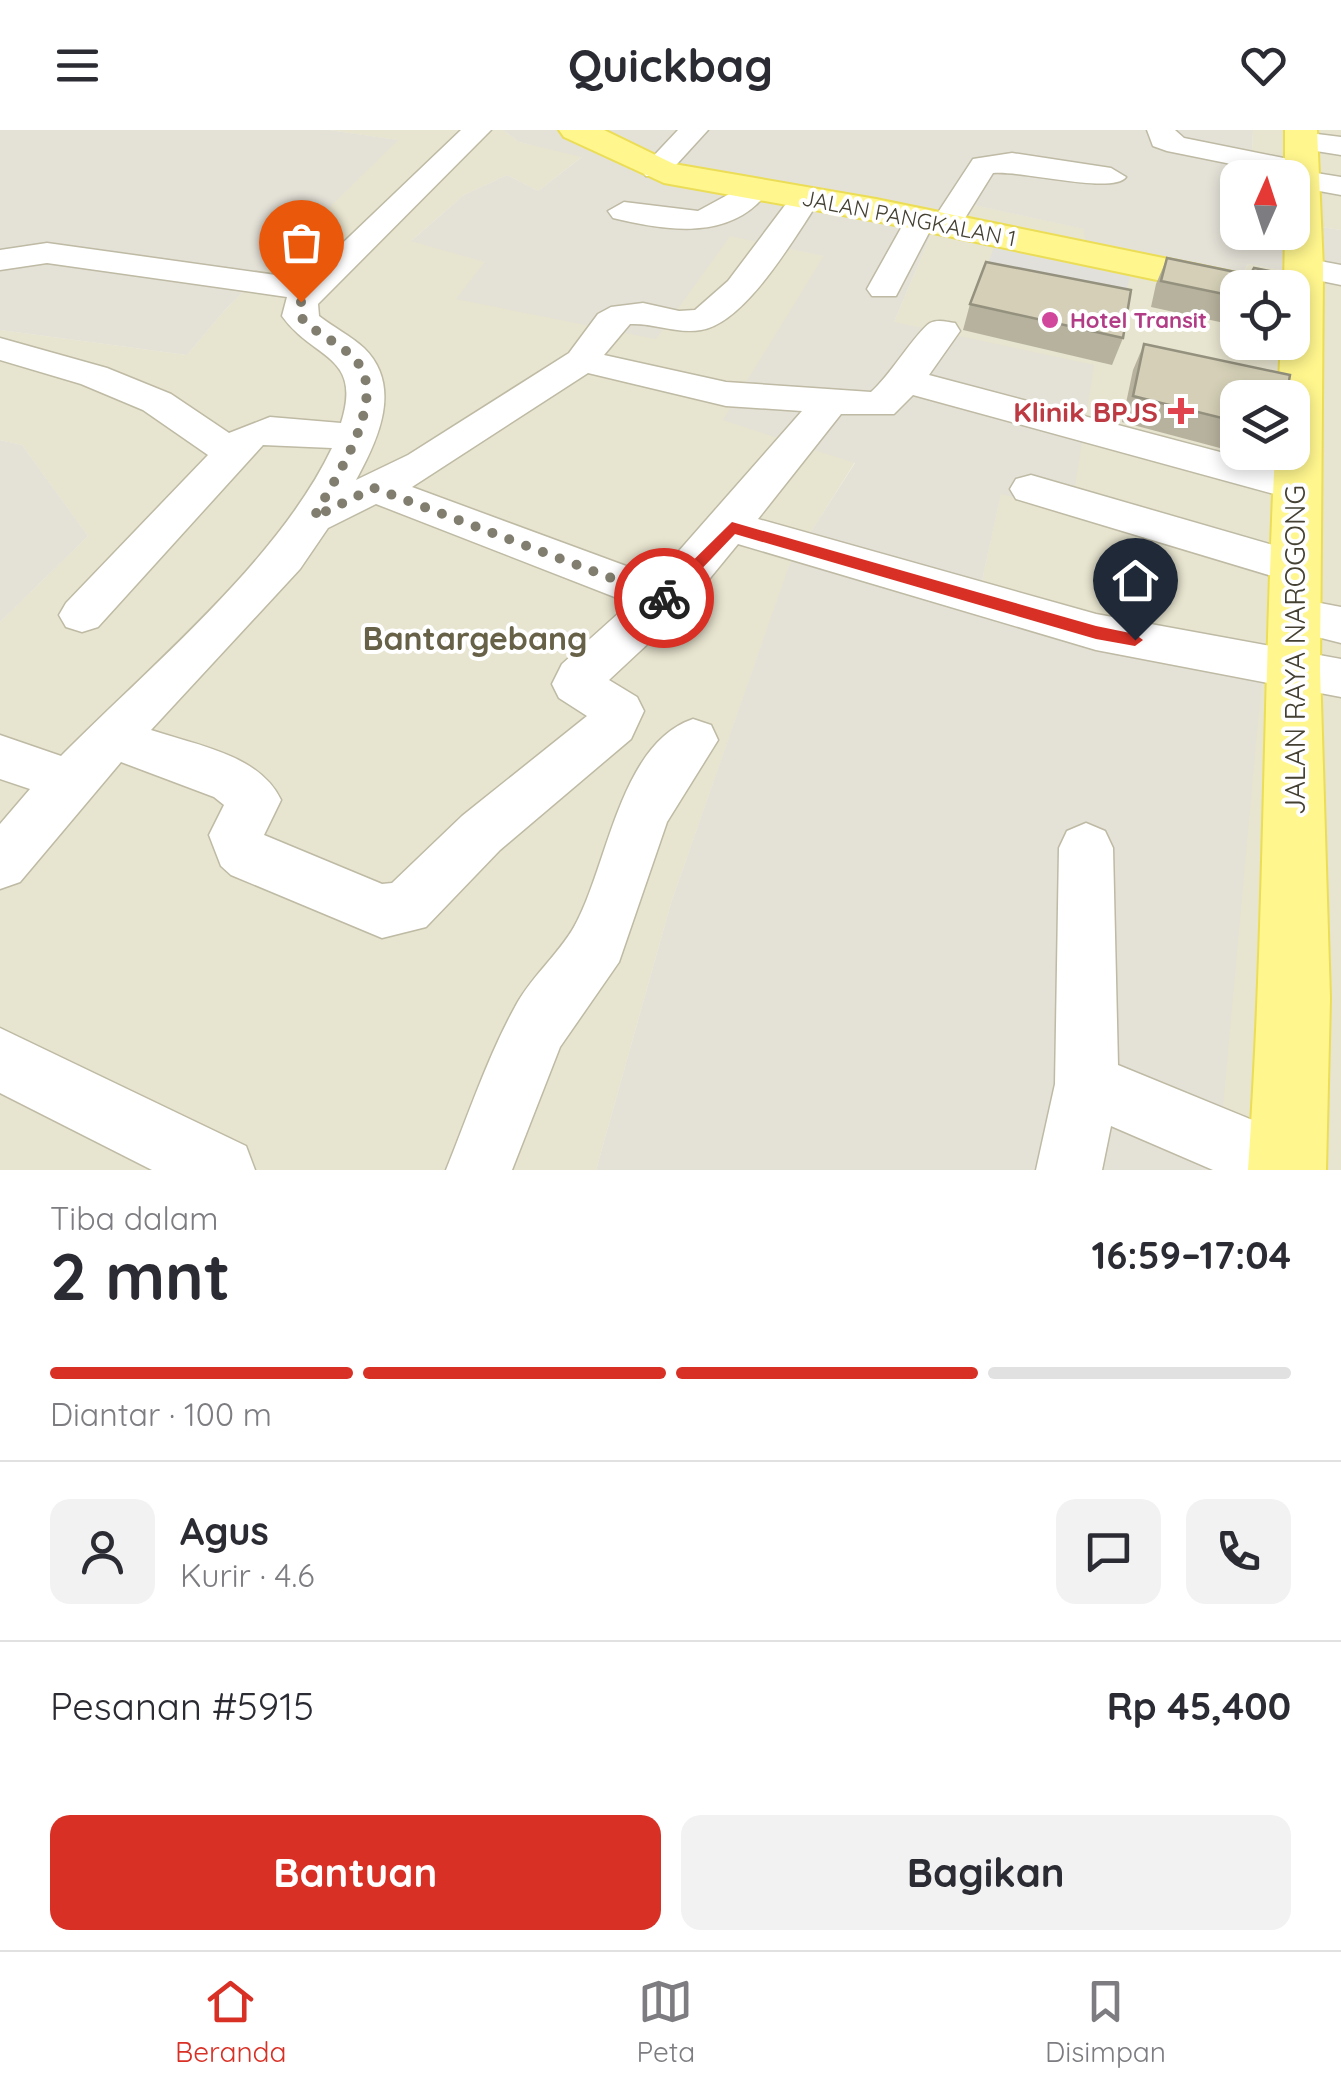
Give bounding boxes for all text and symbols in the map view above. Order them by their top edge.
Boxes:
text: Quickbag [568,37,773,93]
icon: menu [50,38,105,93]
icon: heart [1236,38,1291,93]
north arrow [1220,160,1310,250]
map controls [1220,160,1310,470]
street label: JALAN PANGKALAN 1 [800,184,1018,252]
pin [259,200,344,303]
icon: bag [274,215,329,270]
button: locate [1220,270,1310,360]
place label: Hotel Transit [1070,306,1207,334]
marker: Hotel Transit [1039,309,1061,331]
button: layers [1220,380,1310,470]
place label: Klinik BPJS [1013,394,1158,429]
marker: Klinik BPJS [1168,398,1194,424]
street label: JALAN RAYA NAROGONG [1277,485,1312,815]
pin [1093,538,1178,641]
courier [614,548,714,648]
icon: home [1108,553,1163,608]
icon: bike [637,571,692,626]
district label: Bantargebang [362,618,588,658]
text: Tiba dalam [50,1198,218,1238]
text: 16:59–17:04 [1092,1231,1291,1279]
text: 2 mnt [50,1235,230,1316]
text: Diantar · 100 m [50,1394,272,1434]
button: person [50,1499,155,1604]
button: chat [1056,1499,1161,1604]
button: phone [1186,1499,1291,1604]
text: Agus [180,1507,269,1555]
text: Kurir · 4.6 [180,1555,315,1595]
text: Pesanan #5915 [50,1682,314,1730]
text: Rp 45,400 [1107,1682,1291,1730]
button: Bantuan [50,1815,661,1930]
button: Bagikan [681,1815,1291,1930]
tab: Beranda [175,1974,287,2069]
tab: Peta [636,1974,695,2069]
tab: Disimpan [1045,1974,1166,2069]

